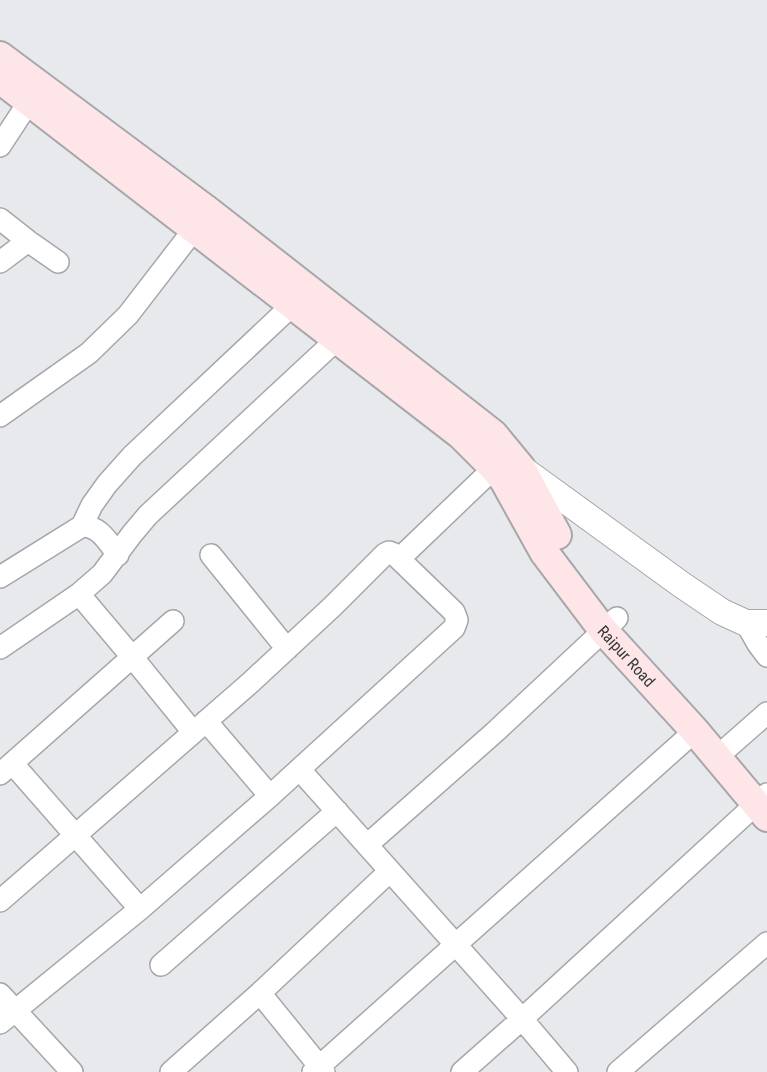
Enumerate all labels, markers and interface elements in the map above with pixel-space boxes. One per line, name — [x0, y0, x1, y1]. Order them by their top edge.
street label: Raipur Road — [594, 621, 659, 690]

